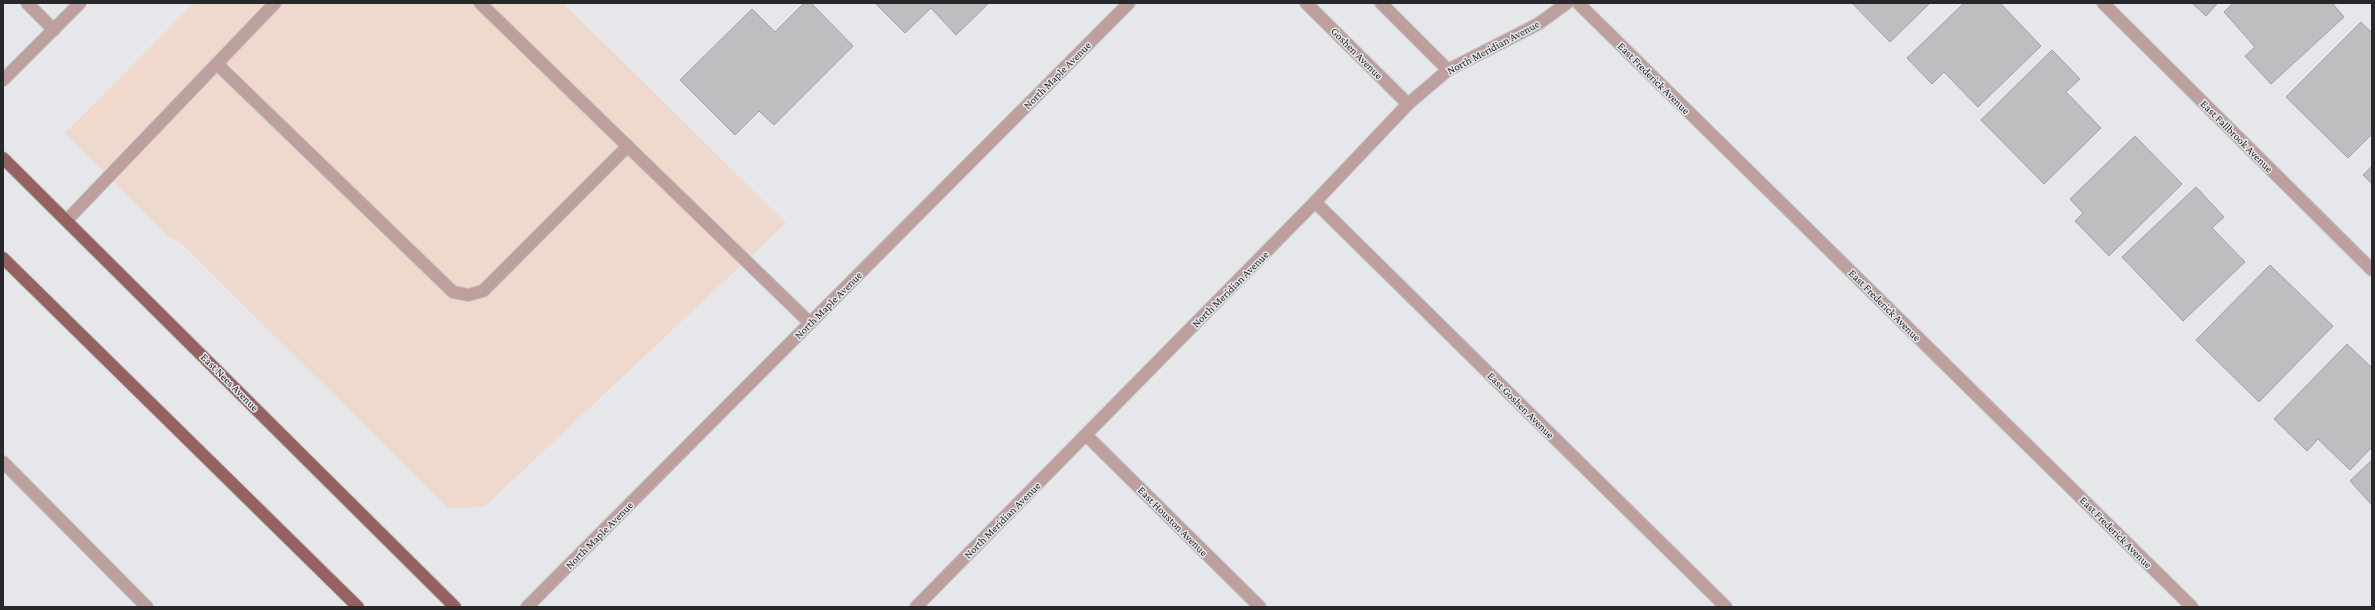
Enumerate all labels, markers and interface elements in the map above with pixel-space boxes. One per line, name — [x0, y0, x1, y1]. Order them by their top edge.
street label: North Meridian Avenue — [1445, 17, 1541, 76]
street label: Goshen Avenue — [1329, 25, 1385, 81]
street label: North Maple Avenue — [1021, 39, 1094, 112]
street label: East Frederick Avenue — [1616, 40, 1693, 117]
street label: East Fallbrook Avenue — [2198, 97, 2276, 175]
street label: North Meridian Avenue — [1189, 248, 1271, 330]
street label: East Frederick Avenue — [1847, 267, 1924, 344]
street label: North Maple Avenue — [792, 269, 865, 342]
street label: East Nees Avenue — [199, 351, 261, 413]
street label: East Goshen Avenue — [1485, 369, 1557, 441]
street label: North Meridian Avenue — [961, 479, 1043, 561]
street label: East Houston Avenue — [1136, 484, 1210, 558]
street label: East Frederick Avenue — [2078, 494, 2155, 571]
street label: North Maple Avenue — [563, 499, 636, 572]

